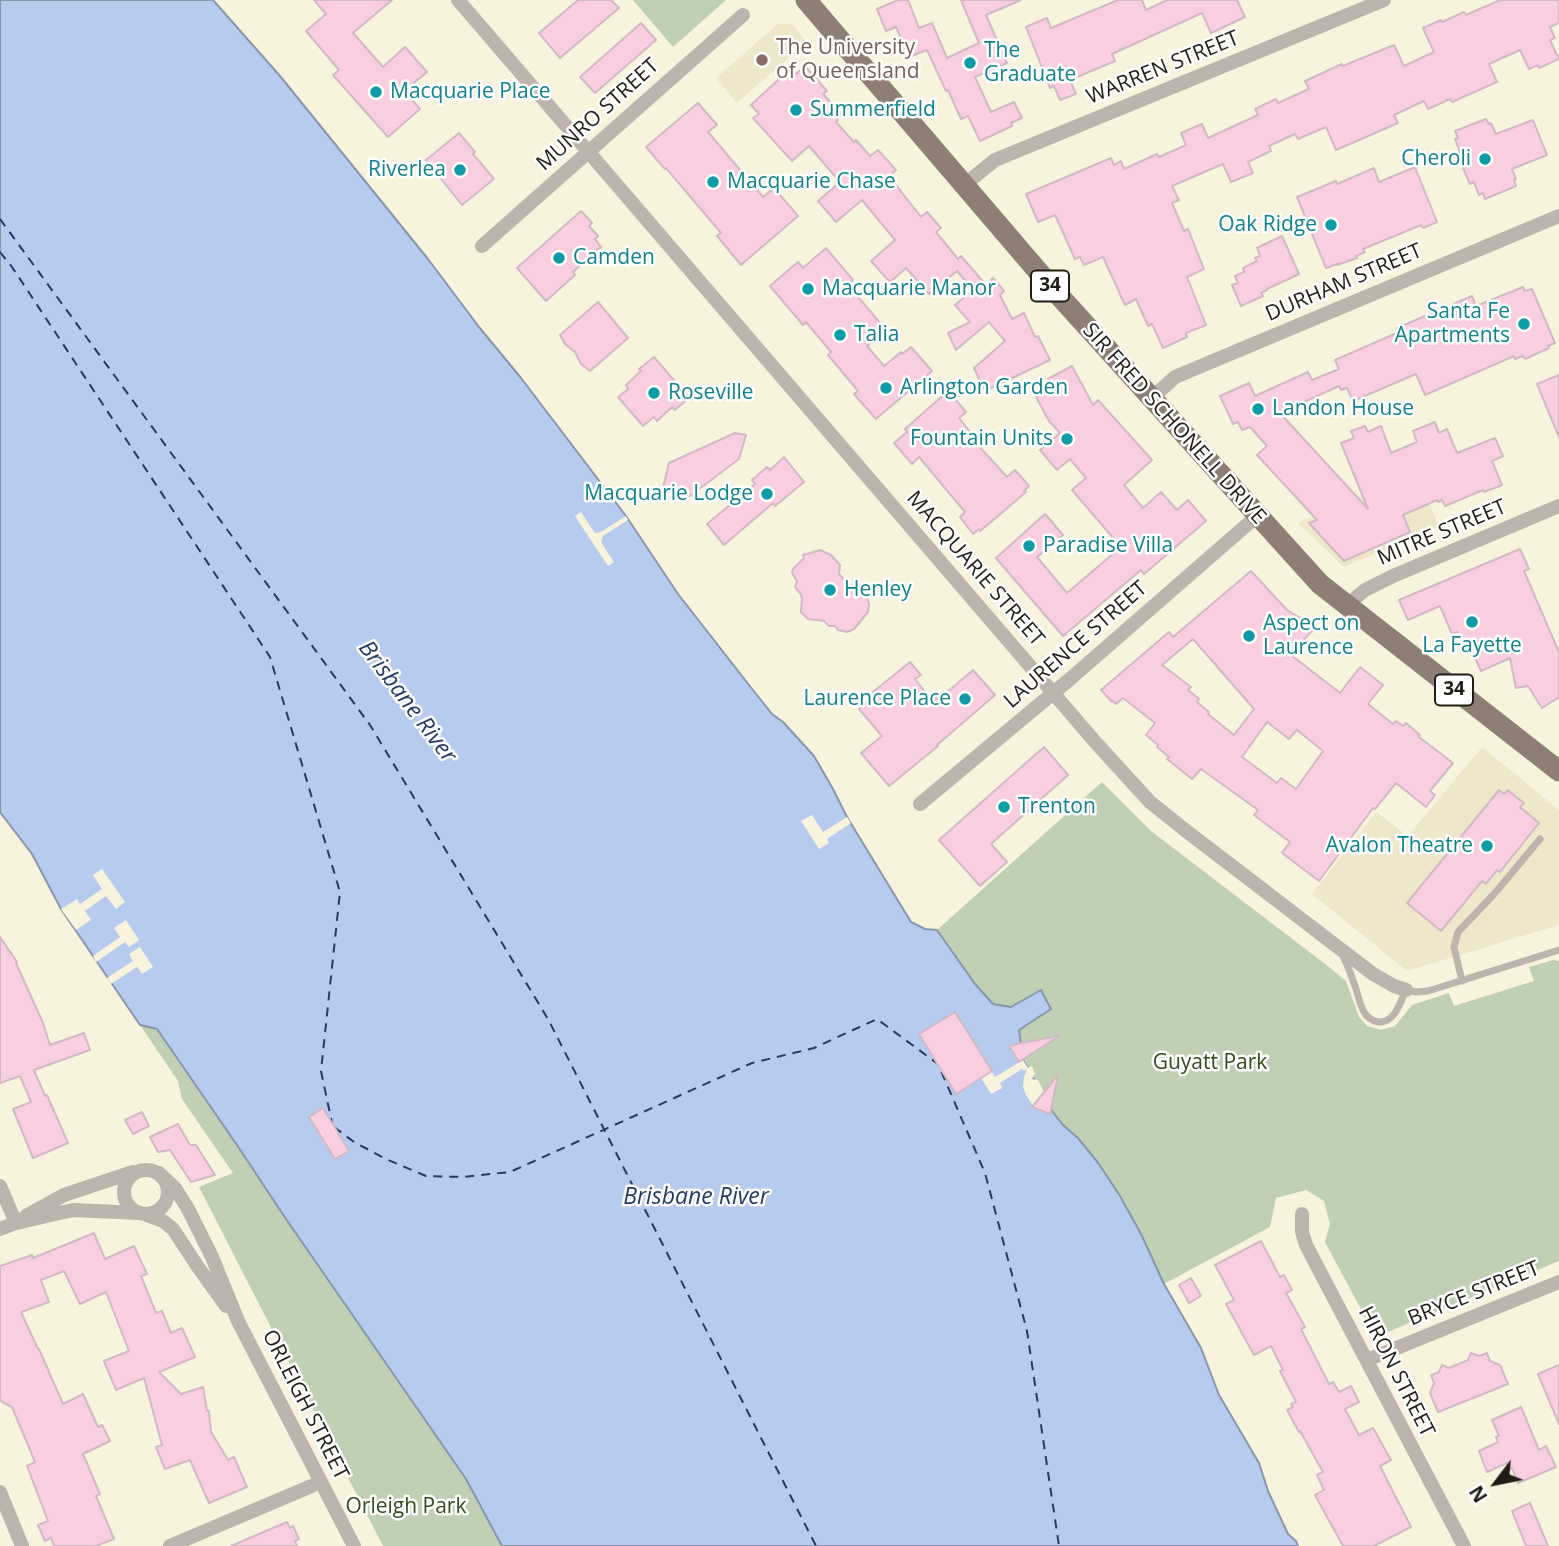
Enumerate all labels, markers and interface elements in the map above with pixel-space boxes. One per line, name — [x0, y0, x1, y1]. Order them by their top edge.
street label: WARREN STREET — [1083, 26, 1243, 110]
place label: The University of Queensland — [776, 35, 920, 85]
place label: The Graduate — [984, 38, 1076, 88]
marker: The University of Queensland — [754, 52, 770, 68]
street label: MUNRO STREET — [532, 54, 664, 176]
marker: The Graduate — [962, 55, 978, 71]
place label: Macquarie Place — [390, 79, 551, 105]
marker: Macquarie Place — [368, 84, 384, 100]
place label: Summerfield — [810, 97, 936, 123]
marker: Summerfield — [788, 102, 804, 118]
place label: Cheroli — [1401, 146, 1471, 172]
marker: Cheroli — [1477, 151, 1493, 167]
place label: Riverlea — [368, 157, 446, 183]
marker: Riverlea — [452, 162, 468, 178]
place label: Macquarie Chase — [727, 169, 896, 195]
marker: Macquarie Chase — [705, 174, 721, 190]
place label: Oak Ridge — [1218, 212, 1317, 238]
marker: Oak Ridge — [1323, 217, 1339, 233]
street label: DURHAM STREET — [1262, 239, 1426, 327]
place label: Camden — [573, 245, 655, 271]
marker: Camden — [551, 250, 567, 266]
road number: 34 — [1031, 270, 1069, 302]
place label: Macquarie Manor — [822, 276, 996, 302]
marker: Macquarie Manor — [800, 281, 816, 297]
place label: Santa Fe Apartments — [1395, 299, 1510, 349]
marker: Santa Fe Apartments — [1516, 316, 1532, 332]
street label: SIR FRED SCHONELL DRIVE — [1077, 318, 1271, 530]
place label: Talia — [854, 322, 900, 348]
marker: Talia — [832, 327, 848, 343]
place label: Arlington Garden — [900, 375, 1068, 401]
place label: Roseville — [668, 380, 754, 406]
marker: Arlington Garden — [878, 380, 894, 396]
marker: Roseville — [646, 385, 662, 401]
place label: Landon House — [1272, 396, 1414, 422]
marker: Landon House — [1250, 401, 1266, 417]
place label: Fountain Units — [910, 426, 1053, 452]
marker: Fountain Units — [1059, 431, 1075, 447]
place label: Macquarie Lodge — [584, 481, 753, 507]
marker: Macquarie Lodge — [759, 486, 775, 502]
street label: MACQUARIE STREET — [901, 486, 1049, 652]
street label: MITRE STREET — [1374, 495, 1510, 571]
place label: Paradise Villa — [1043, 533, 1173, 559]
marker: Paradise Villa — [1021, 538, 1037, 554]
street label: LAURENCE STREET — [999, 576, 1153, 714]
place label: Henley — [844, 577, 912, 603]
marker: Henley — [822, 582, 838, 598]
place label: Aspect on Laurence — [1263, 611, 1359, 661]
marker: La Fayette — [1464, 614, 1480, 630]
marker: Aspect on Laurence — [1241, 628, 1257, 644]
place label: La Fayette — [1422, 633, 1522, 659]
water label: Brisbane River — [352, 636, 462, 768]
road number: 34 — [1435, 674, 1473, 706]
place label: Laurence Place — [803, 686, 951, 712]
marker: Laurence Place — [957, 691, 973, 707]
place label: Trenton — [1018, 794, 1096, 820]
marker: Trenton — [996, 799, 1012, 815]
place label: Avalon Theatre — [1326, 833, 1473, 859]
marker: Avalon Theatre — [1479, 838, 1495, 854]
park label: Guyatt Park — [1153, 1050, 1267, 1076]
water label: Brisbane River — [623, 1183, 769, 1211]
street label: BRYCE STREET — [1405, 1256, 1543, 1332]
street label: HIRON STREET — [1352, 1303, 1440, 1441]
street label: ORLEIGH STREET — [256, 1326, 354, 1484]
north arrow — [1461, 1448, 1531, 1518]
text: N — [1463, 1481, 1493, 1508]
park label: Orleigh Park — [346, 1494, 466, 1520]

